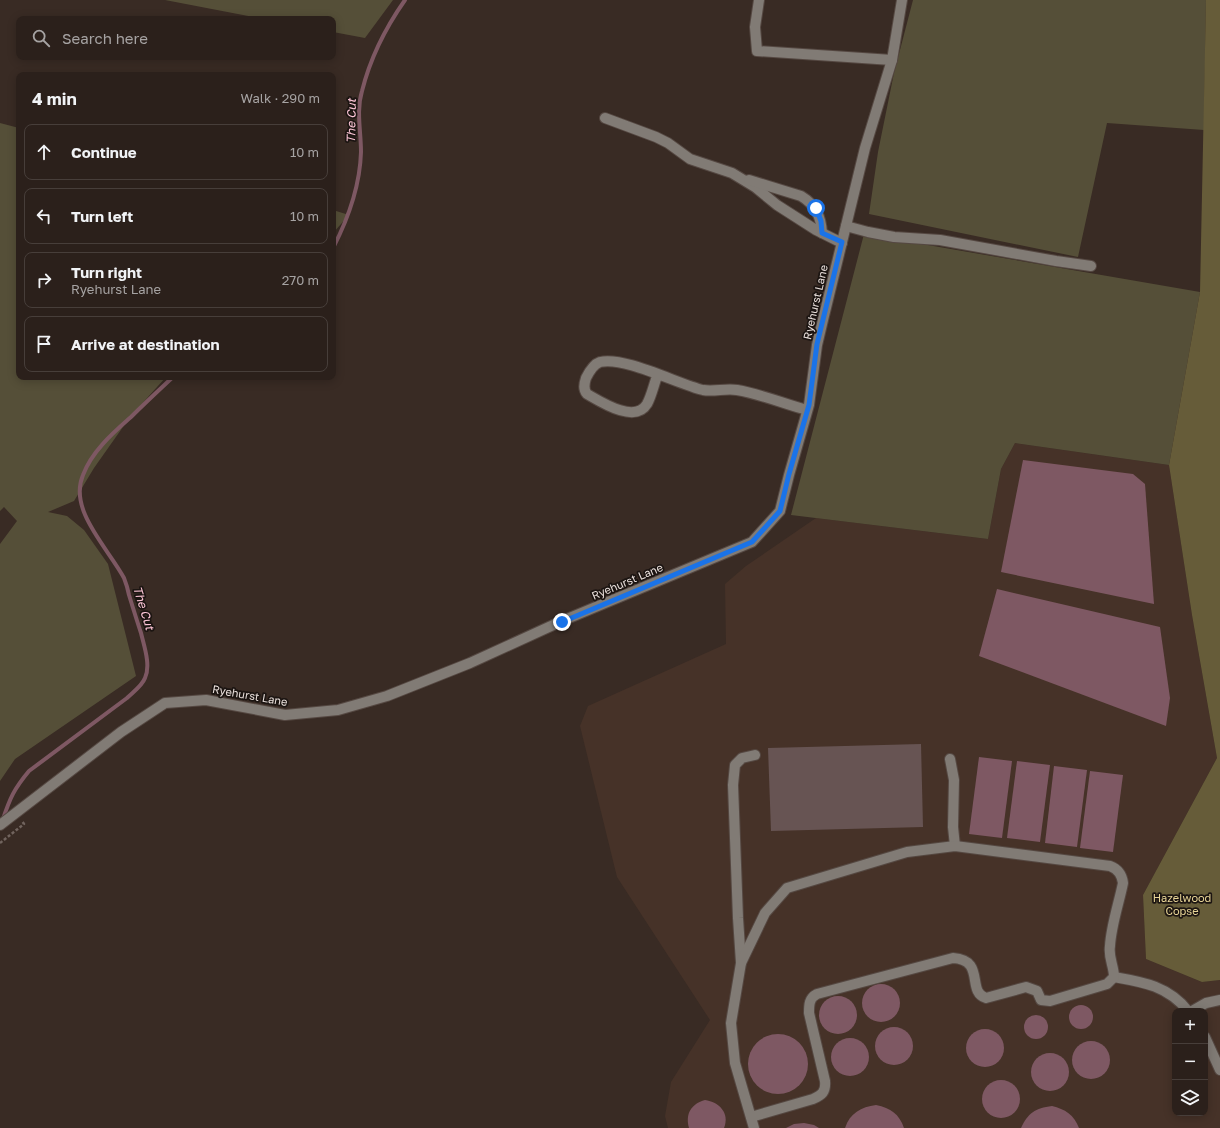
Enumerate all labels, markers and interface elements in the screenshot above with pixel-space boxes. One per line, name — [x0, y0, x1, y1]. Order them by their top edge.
search box — [16, 16, 336, 60]
icon: search — [30, 27, 52, 49]
text: Search here — [62, 29, 148, 47]
text: 4 min — [32, 88, 77, 109]
text: Walk · 290 m — [241, 90, 320, 106]
water label: The Cut — [343, 97, 359, 144]
icon: ahead — [33, 141, 55, 163]
text: Continue — [71, 143, 137, 161]
text: 10 m — [290, 144, 319, 160]
route start — [807, 199, 825, 217]
icon: left — [33, 205, 55, 227]
text: Turn left — [71, 207, 133, 225]
text: 10 m — [290, 208, 319, 224]
text: Turn right — [71, 263, 142, 281]
street label: Ryehurst Lane — [800, 263, 830, 341]
icon: right — [33, 269, 55, 291]
text: 270 m — [282, 272, 319, 288]
text: Ryehurst Lane — [71, 281, 161, 297]
icon: arrive — [33, 333, 55, 355]
text: Arrive at destination — [71, 335, 220, 353]
street label: Ryehurst Lane — [589, 560, 665, 602]
water label: The Cut — [130, 584, 158, 633]
route end — [553, 613, 571, 631]
street label: Ryehurst Lane — [211, 682, 289, 708]
park label: Hazelwood Copse — [1153, 891, 1211, 917]
map controls — [1172, 1008, 1208, 1116]
button: + — [1172, 1008, 1208, 1044]
button: − — [1172, 1044, 1208, 1080]
button: layers — [1172, 1080, 1208, 1116]

